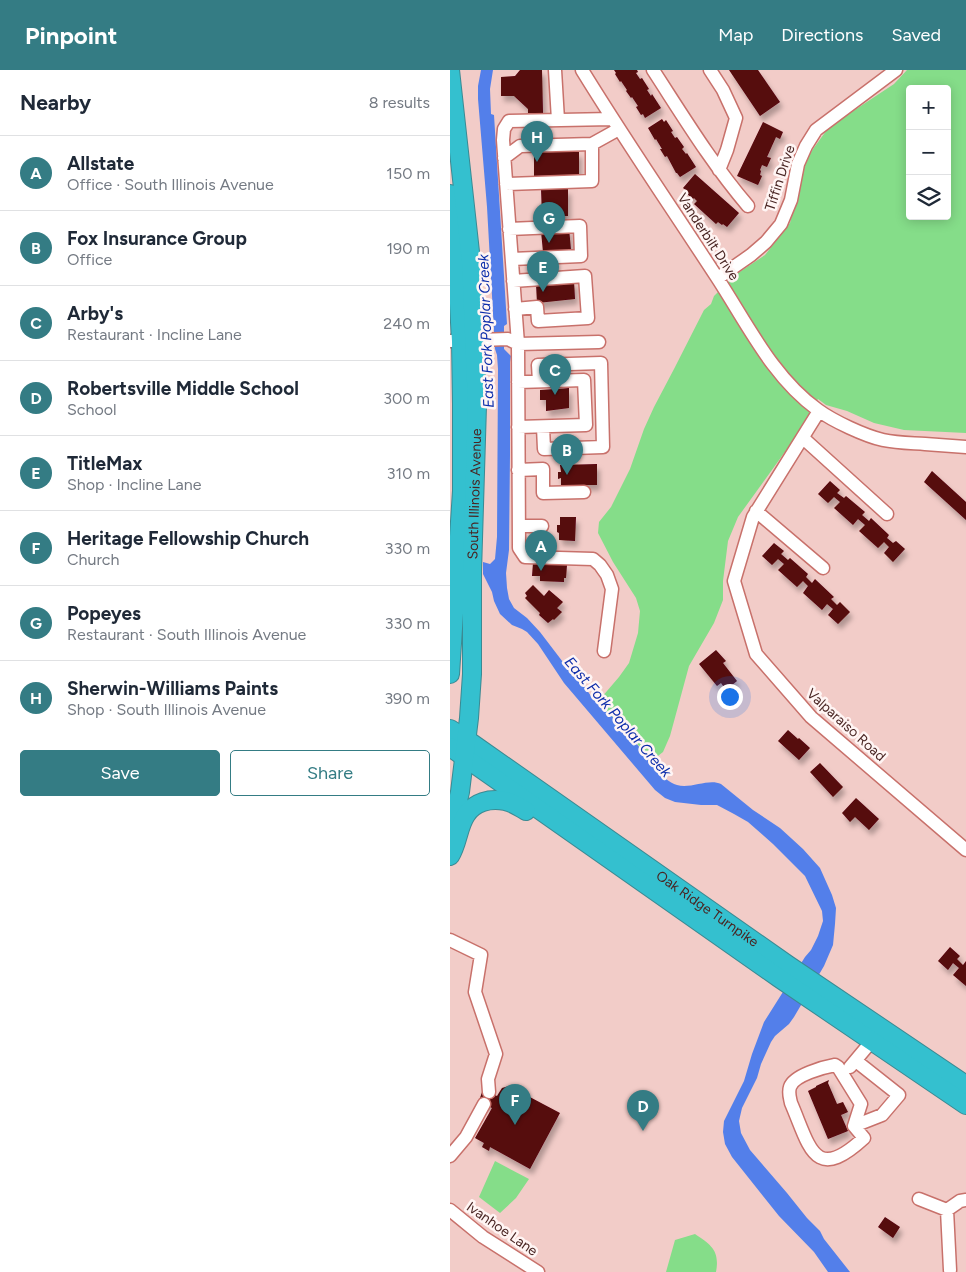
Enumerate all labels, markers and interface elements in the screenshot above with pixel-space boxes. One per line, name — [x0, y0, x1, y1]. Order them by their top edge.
text: Pinpoint — [25, 21, 117, 50]
text: Map — [718, 24, 753, 46]
text: Directions — [781, 24, 863, 46]
text: Saved — [891, 24, 941, 46]
map controls — [906, 85, 951, 220]
button: + — [906, 85, 951, 130]
text: Nearby — [20, 90, 91, 115]
text: 8 results — [369, 93, 430, 112]
pin: H — [521, 121, 553, 162]
button: − — [906, 130, 951, 175]
street label: Tiffin Drive — [761, 143, 799, 213]
text: Allstate — [67, 152, 134, 175]
text: A — [30, 164, 42, 183]
text: 150 m — [386, 164, 430, 183]
text: Office · South Illinois Avenue — [67, 175, 274, 194]
button: layers — [906, 175, 951, 220]
street label: Vanderbilt Drive — [674, 190, 743, 284]
pin: G — [533, 202, 565, 243]
text: Fox Insurance Group — [67, 227, 247, 250]
text: B — [31, 239, 41, 258]
text: 190 m — [387, 239, 430, 258]
text: Office — [67, 250, 112, 269]
pin: E — [527, 251, 559, 292]
water label: East Fork Poplar Creek — [474, 253, 498, 408]
text: Arby's — [67, 302, 123, 325]
text: C — [30, 314, 42, 333]
text: 240 m — [383, 314, 430, 333]
text: Restaurant · Incline Lane — [67, 325, 242, 344]
pin: C — [539, 354, 571, 395]
text: Robertsville Middle School — [67, 377, 299, 400]
text: D — [30, 389, 42, 408]
text: 300 m — [383, 389, 430, 408]
text: School — [67, 400, 117, 419]
street label: South Illinois Avenue — [464, 428, 485, 560]
pin: B — [551, 434, 583, 475]
text: TitleMax — [67, 452, 143, 475]
text: E — [31, 464, 41, 483]
text: 310 m — [387, 464, 430, 483]
text: Shop · Incline Lane — [67, 475, 201, 494]
text: Heritage Fellowship Church — [67, 527, 309, 550]
pin: A — [525, 530, 557, 571]
text: F — [32, 539, 40, 558]
text: 330 m — [385, 539, 430, 558]
text: Church — [67, 550, 119, 569]
text: Popeyes — [67, 602, 141, 625]
text: G — [30, 614, 42, 633]
text: 330 m — [385, 614, 430, 633]
text: Restaurant · South Illinois Avenue — [67, 625, 306, 644]
water label: East Fork Poplar Creek — [561, 653, 676, 781]
text: Sherwin-Williams Paints — [67, 677, 278, 700]
your location — [717, 684, 743, 710]
street label: Valparaiso Road — [803, 685, 889, 765]
text: H — [30, 689, 42, 708]
text: 390 m — [384, 689, 430, 708]
text: Shop · South Illinois Avenue — [67, 700, 266, 719]
button: Save — [20, 750, 220, 796]
button: Share — [230, 750, 430, 796]
street label: Oak Ridge Turnpike — [653, 867, 762, 950]
pin: F — [499, 1084, 531, 1125]
pin: D — [627, 1090, 659, 1131]
street label: Ivanhoe Lane — [463, 1198, 541, 1260]

